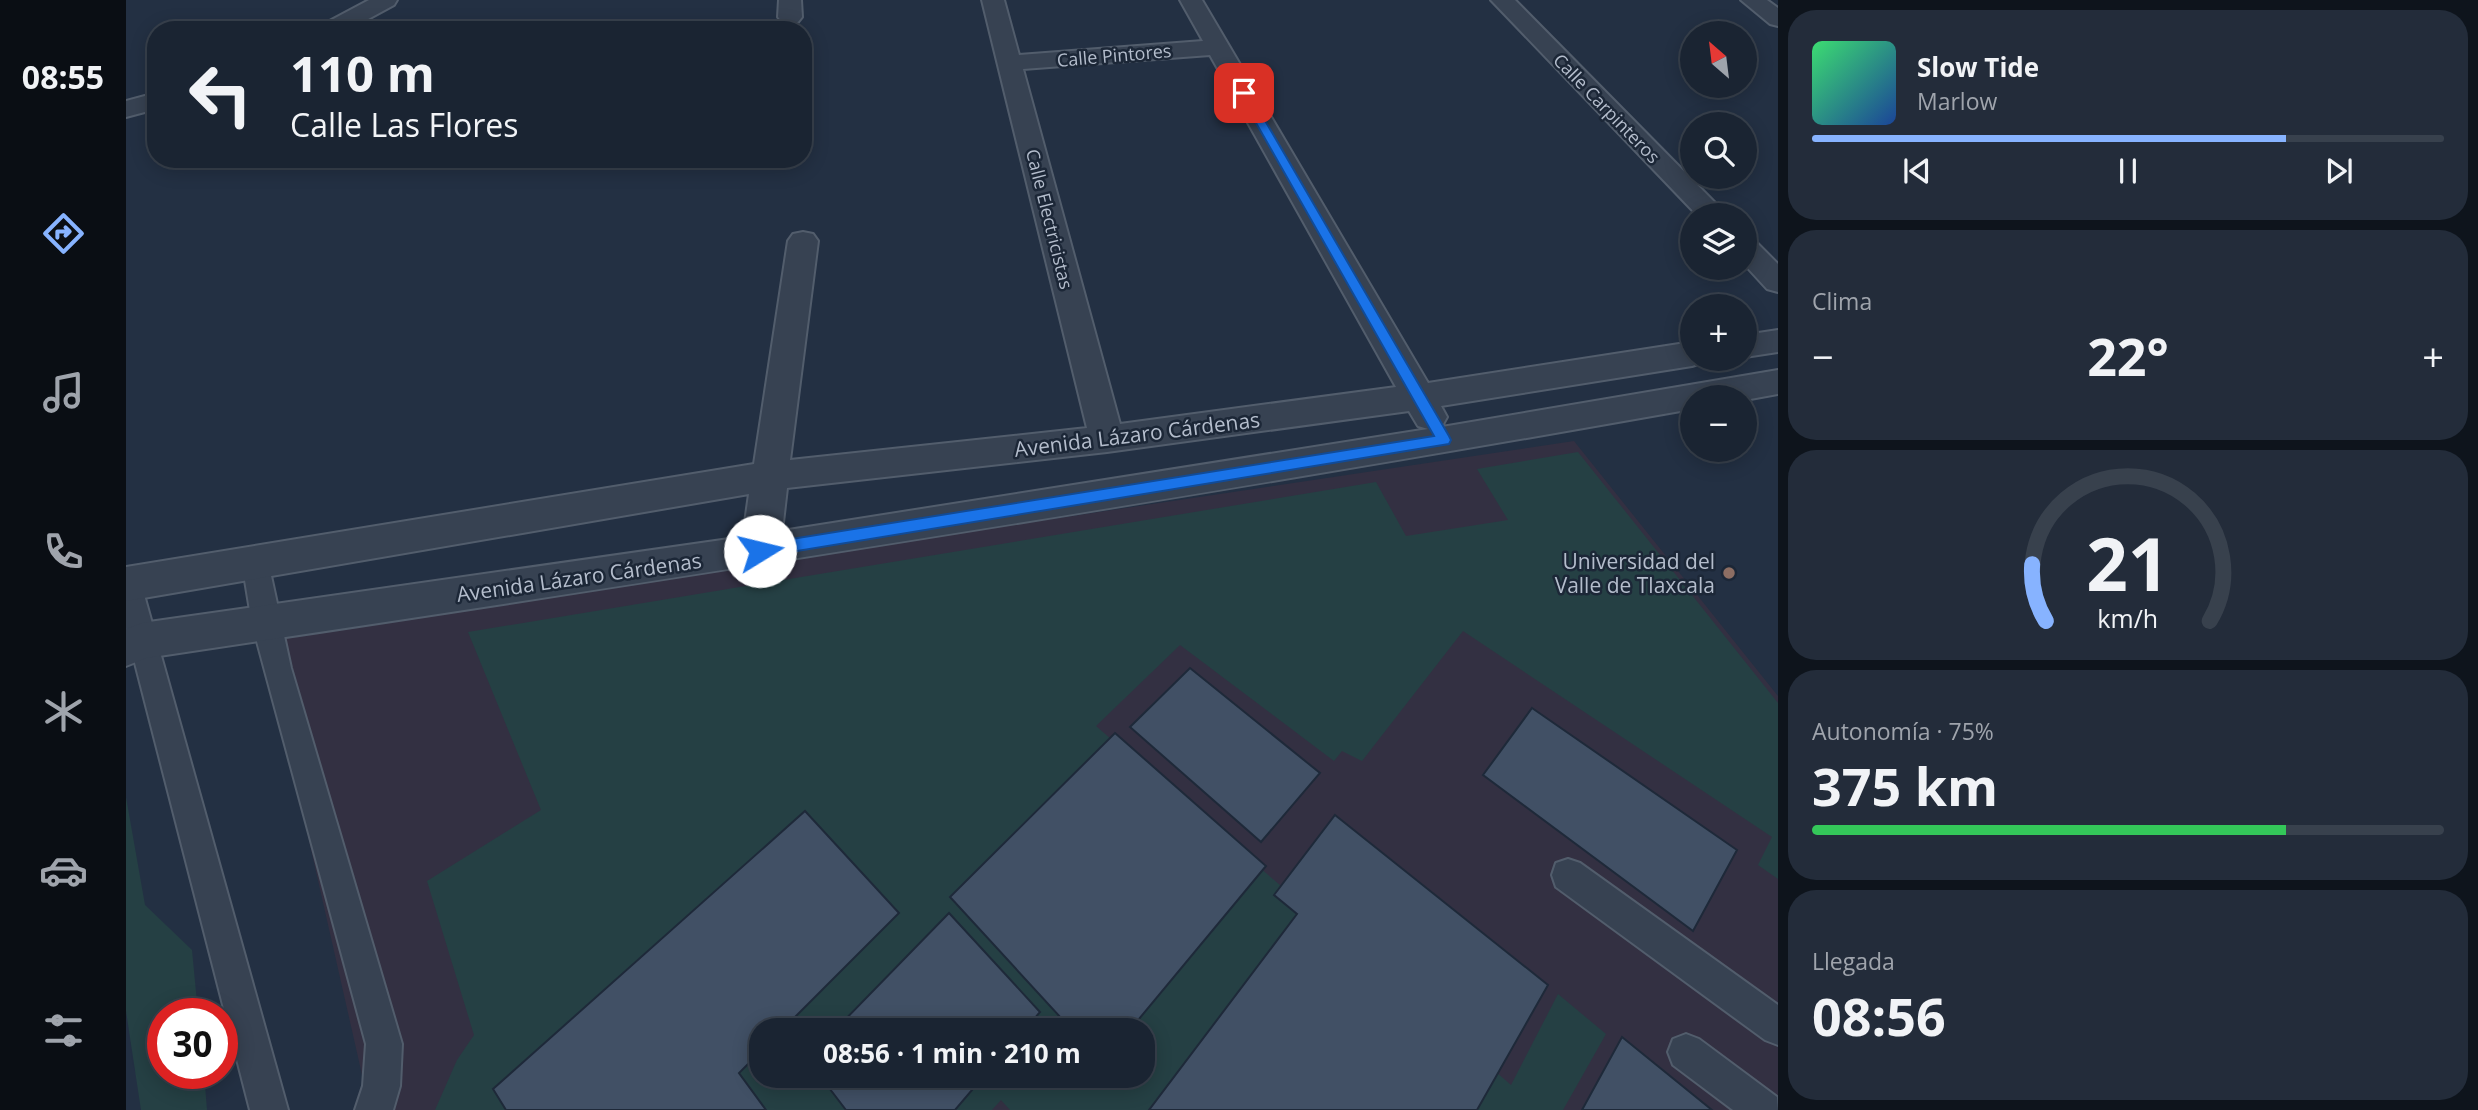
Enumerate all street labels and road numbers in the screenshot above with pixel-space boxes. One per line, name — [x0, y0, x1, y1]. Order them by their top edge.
street label: Calle Pintores — [1056, 38, 1172, 72]
street label: Calle Carpinteros — [1548, 48, 1666, 168]
street label: Calle Electricistas — [1021, 146, 1079, 292]
street label: Avenida Lázaro Cárdenas — [1013, 405, 1261, 463]
street label: Avenida Lázaro Cárdenas — [455, 546, 703, 608]

